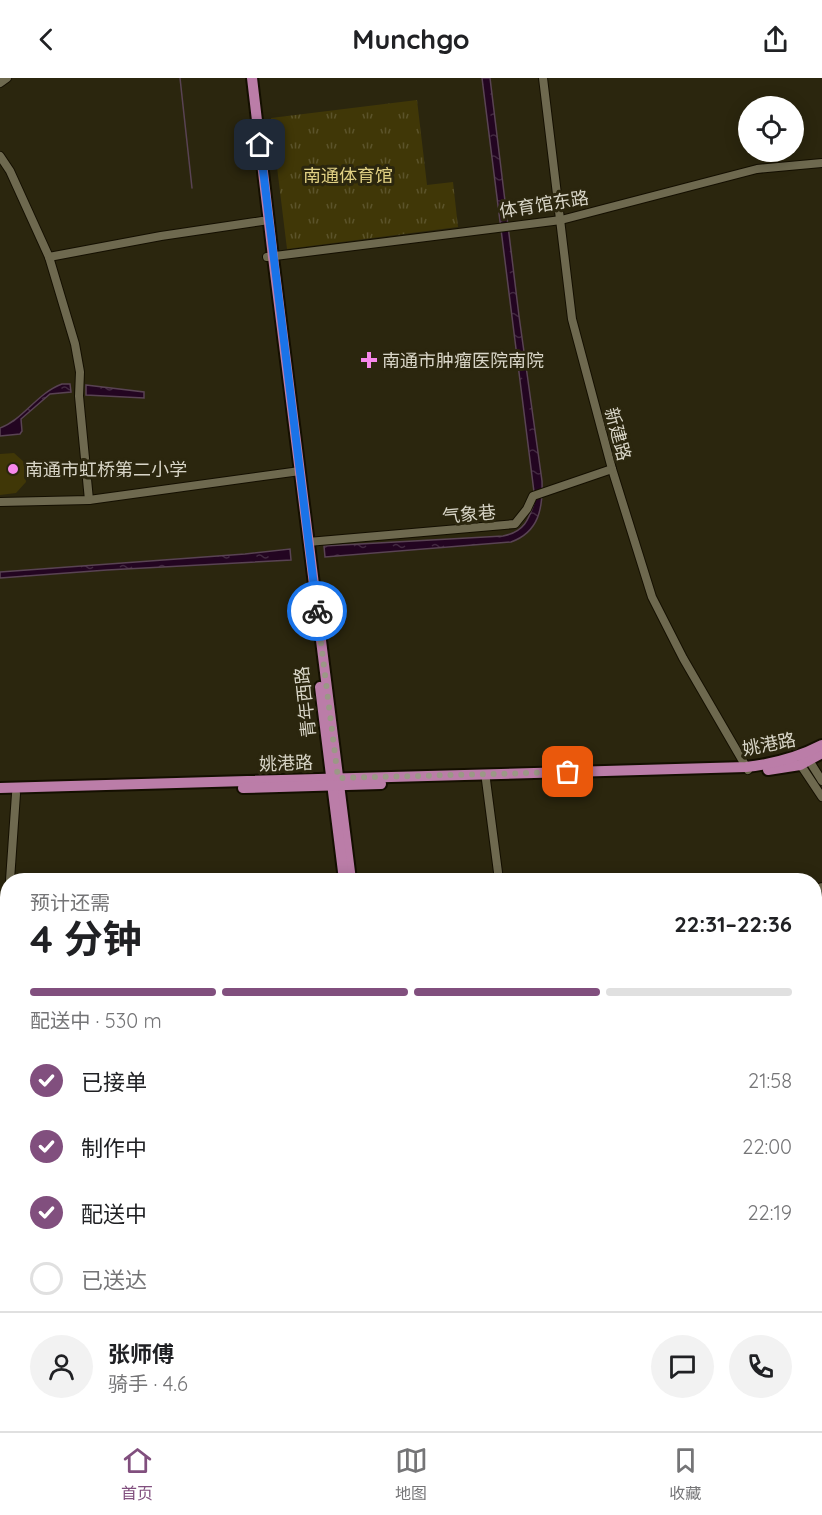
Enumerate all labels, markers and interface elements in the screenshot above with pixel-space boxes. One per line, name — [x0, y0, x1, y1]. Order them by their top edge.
text: Munchgo — [352, 22, 470, 56]
icon: back — [30, 23, 63, 56]
icon: share — [759, 23, 792, 56]
map controls — [738, 96, 804, 162]
button: locate — [738, 96, 804, 162]
pin — [234, 119, 285, 170]
icon: home — [243, 128, 276, 161]
park label: 南通体育馆 — [303, 164, 393, 187]
street label: 体育馆东路 — [498, 186, 590, 222]
place label: 南通市肿瘤医院南院 — [382, 349, 544, 372]
marker: 南通市肿瘤医院南院 — [360, 351, 378, 369]
street label: 新建路 — [600, 405, 636, 463]
place label: 南通市虹桥第二小学 — [25, 458, 187, 481]
marker: 南通市虹桥第二小学 — [6, 462, 20, 476]
street label: 气象巷 — [441, 500, 497, 528]
courier — [287, 581, 347, 641]
icon: bike — [301, 595, 334, 628]
street label: 青年西路 — [290, 665, 320, 739]
street label: 姚港路 — [740, 728, 798, 760]
pin — [542, 746, 593, 797]
street label: 姚港路 — [259, 751, 313, 775]
icon: bag — [551, 755, 584, 788]
text: 预计还需 — [30, 890, 110, 915]
text: 22:31–22:36 — [674, 910, 792, 938]
text: 4 分钟 — [30, 914, 142, 963]
text: 配送中 · 530 m — [30, 1008, 162, 1033]
icon: check — [30, 1064, 63, 1097]
text: 已接单 — [81, 1068, 147, 1096]
text: 21:58 — [748, 1068, 792, 1093]
icon: check — [30, 1130, 63, 1163]
text: 制作中 — [81, 1134, 147, 1162]
text: 22:00 — [742, 1134, 792, 1159]
icon: check — [30, 1196, 63, 1229]
text: 配送中 — [81, 1200, 147, 1228]
text: 22:19 — [748, 1200, 792, 1225]
text: 已送达 — [81, 1266, 147, 1294]
button: person — [30, 1335, 93, 1398]
button: chat — [651, 1335, 714, 1398]
button: phone — [729, 1335, 792, 1398]
text: 张师傅 — [108, 1340, 174, 1368]
text: 骑手 · 4.6 — [108, 1371, 188, 1396]
tab: 首页 — [121, 1444, 154, 1504]
tab: 地图 — [395, 1444, 428, 1504]
tab: 收藏 — [669, 1444, 702, 1504]

